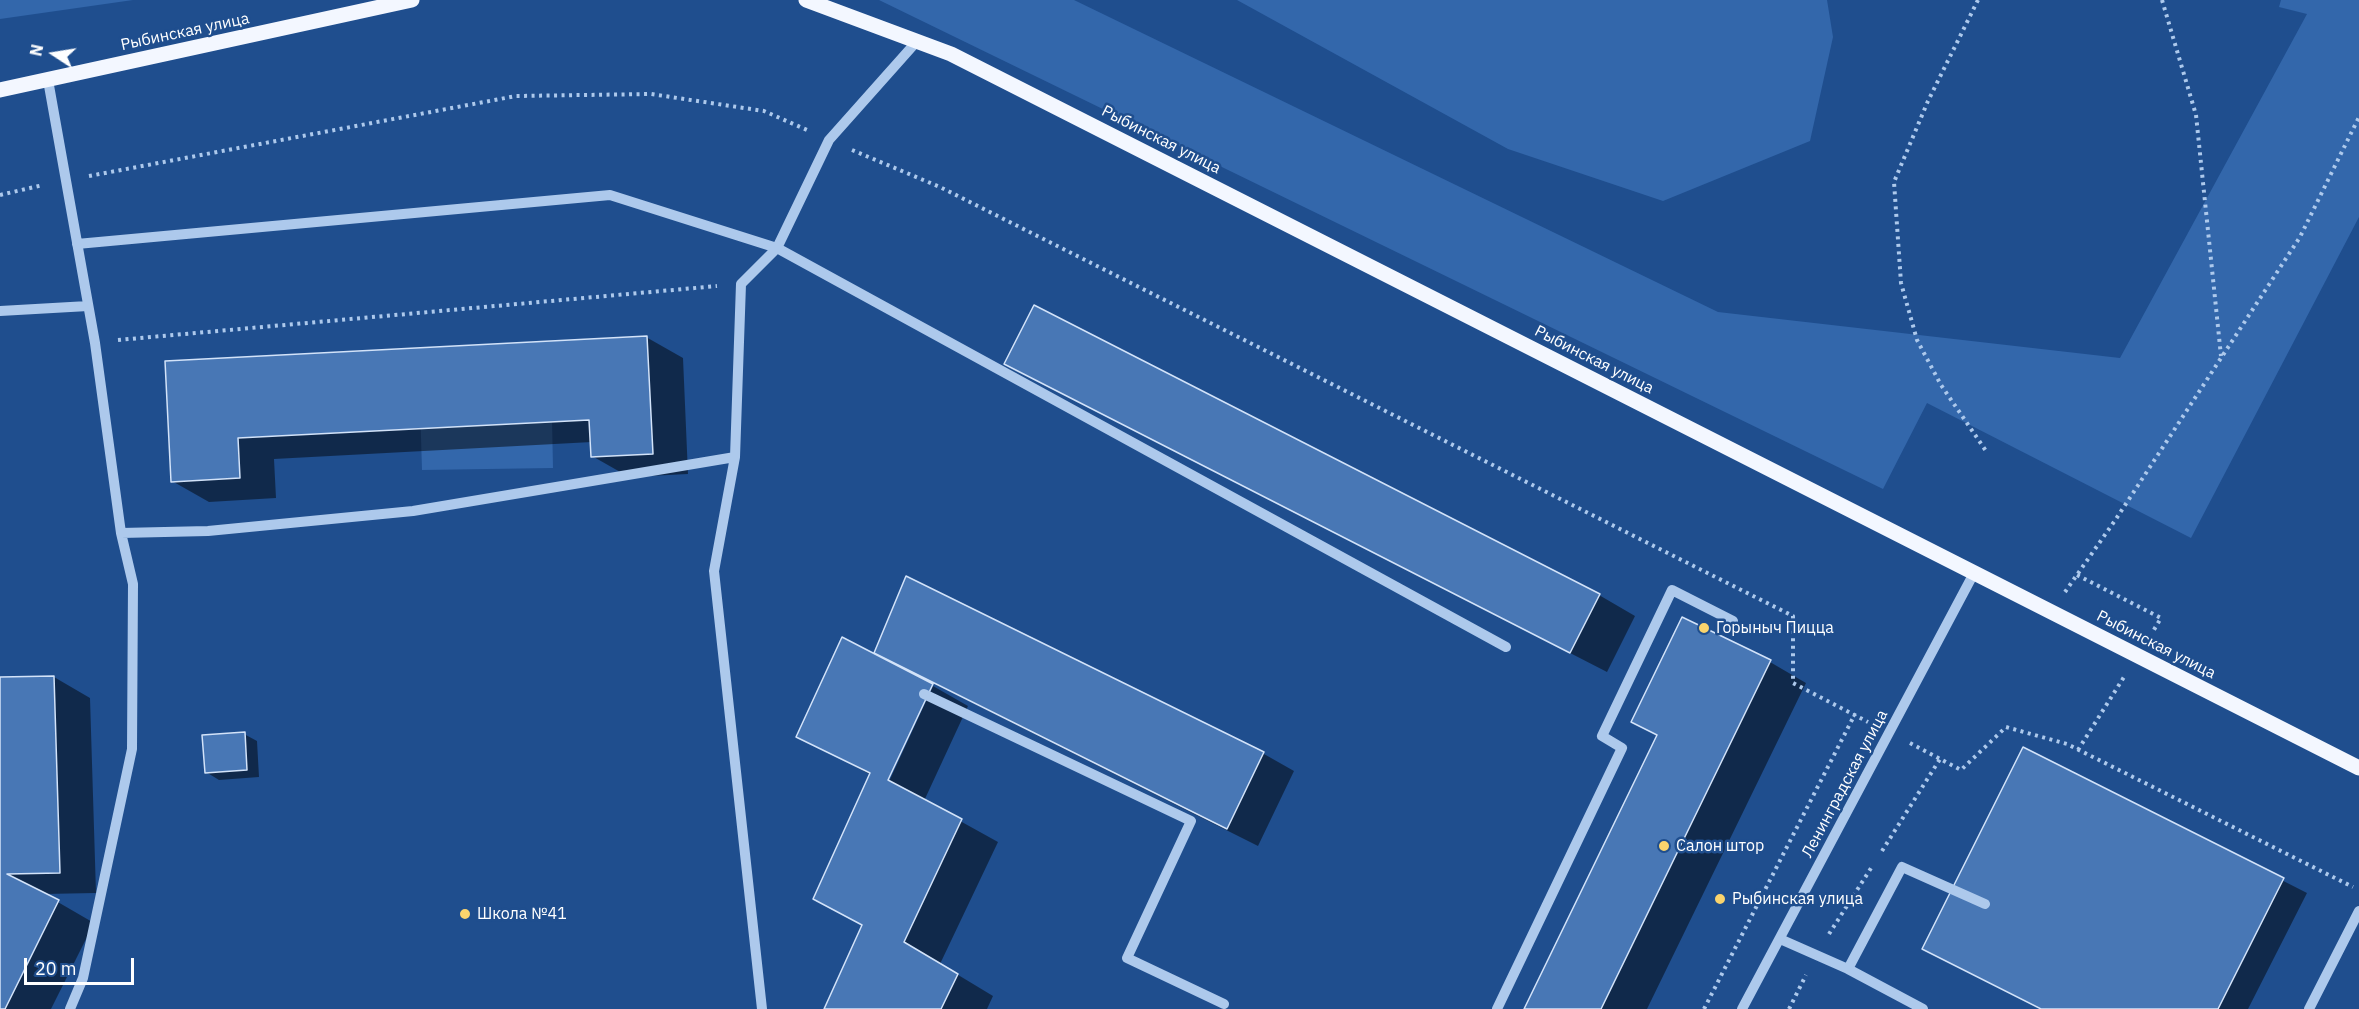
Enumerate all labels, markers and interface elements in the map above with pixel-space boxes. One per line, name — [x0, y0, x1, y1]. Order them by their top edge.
street label: Рыбинская улица — [119, 9, 251, 55]
north arrow — [24, 24, 84, 84]
text: N — [25, 43, 47, 58]
street label: Рыбинская улица — [1098, 102, 1224, 178]
street label: Рыбинская улица — [1531, 322, 1657, 398]
street label: Рыбинская улица — [2093, 607, 2219, 683]
place label: Горыныч Пицца — [1716, 618, 1834, 638]
marker: Горыныч Пицца — [1697, 621, 1711, 635]
street label: Ленинградская улица — [1798, 707, 1892, 861]
place label: Салон штор — [1676, 836, 1764, 856]
marker: Салон штор — [1657, 839, 1671, 853]
place label: Рыбинская улица — [1732, 889, 1863, 909]
marker: Рыбинская улица — [1713, 892, 1727, 906]
place label: Школа №41 — [477, 904, 567, 924]
marker: Школа №41 — [458, 907, 472, 921]
scale bar — [27, 946, 136, 984]
text: 20 m — [35, 957, 77, 980]

